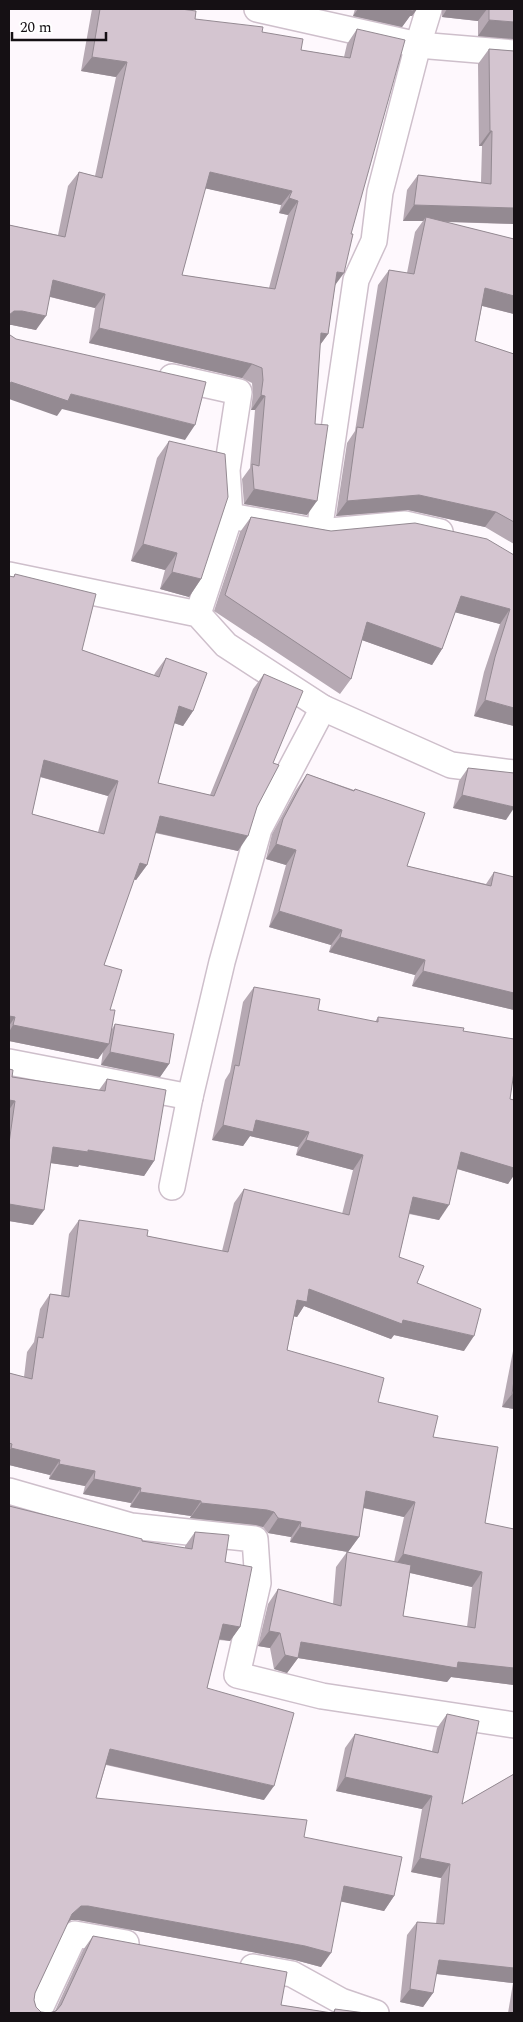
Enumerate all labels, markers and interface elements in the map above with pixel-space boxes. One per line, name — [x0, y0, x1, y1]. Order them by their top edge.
scale bar — [12, 10, 106, 42]
text: 20 m — [20, 16, 52, 39]

